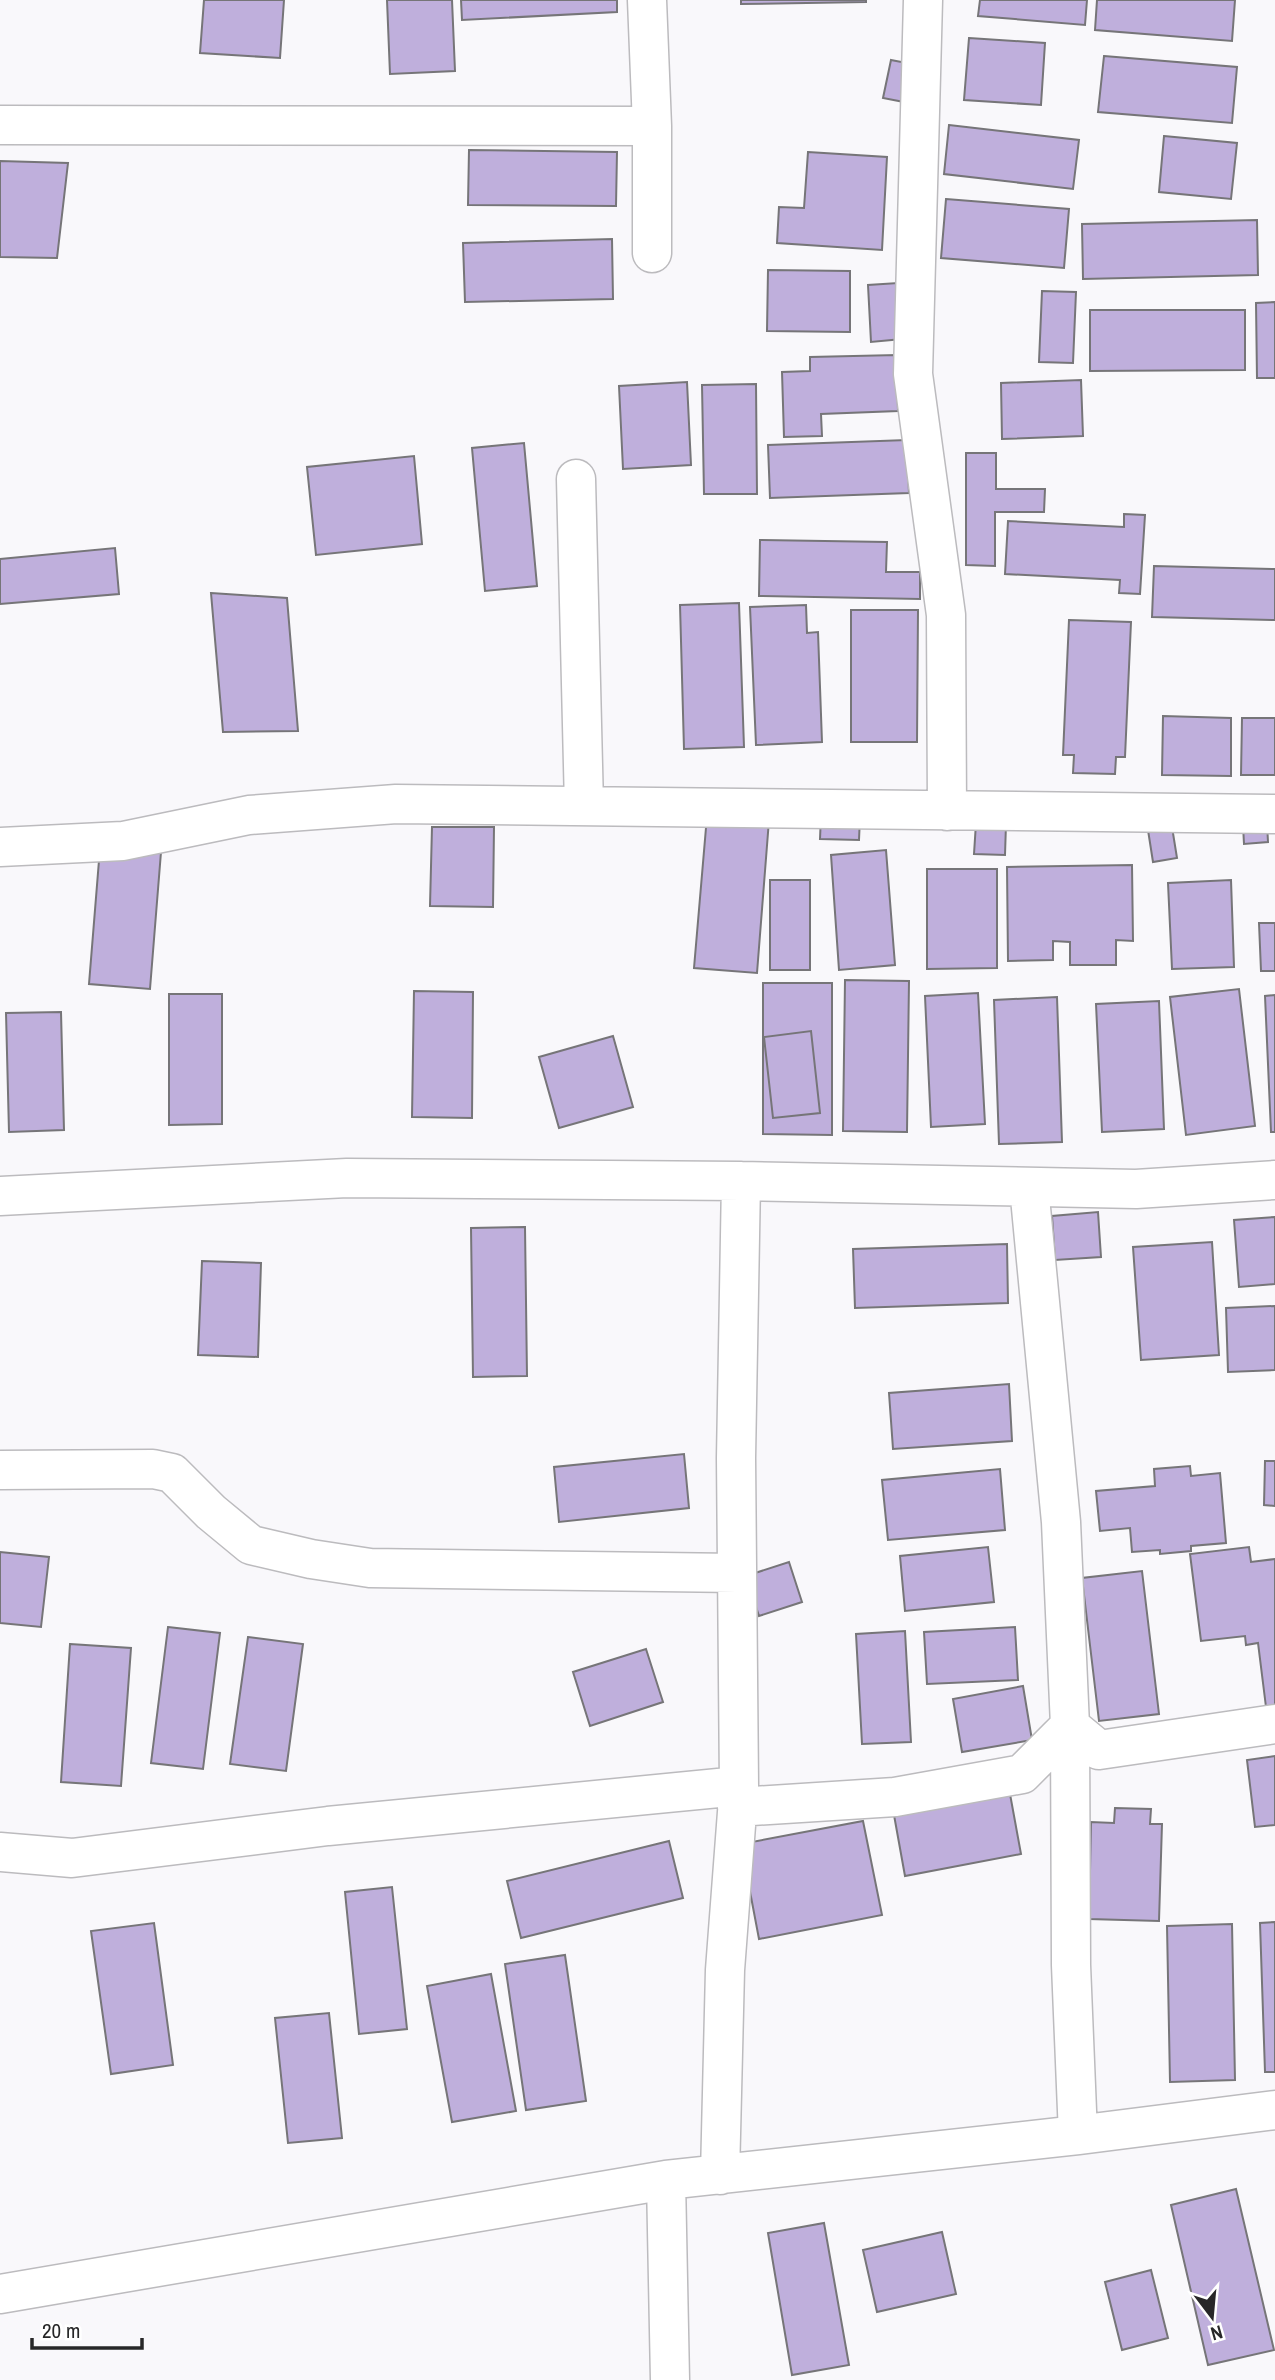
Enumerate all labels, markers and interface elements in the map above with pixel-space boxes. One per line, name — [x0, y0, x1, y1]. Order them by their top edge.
north arrow — [1177, 2282, 1247, 2352]
scale bar — [32, 2306, 142, 2350]
text: 20 m — [42, 2316, 80, 2345]
text: N — [1208, 2319, 1226, 2347]

